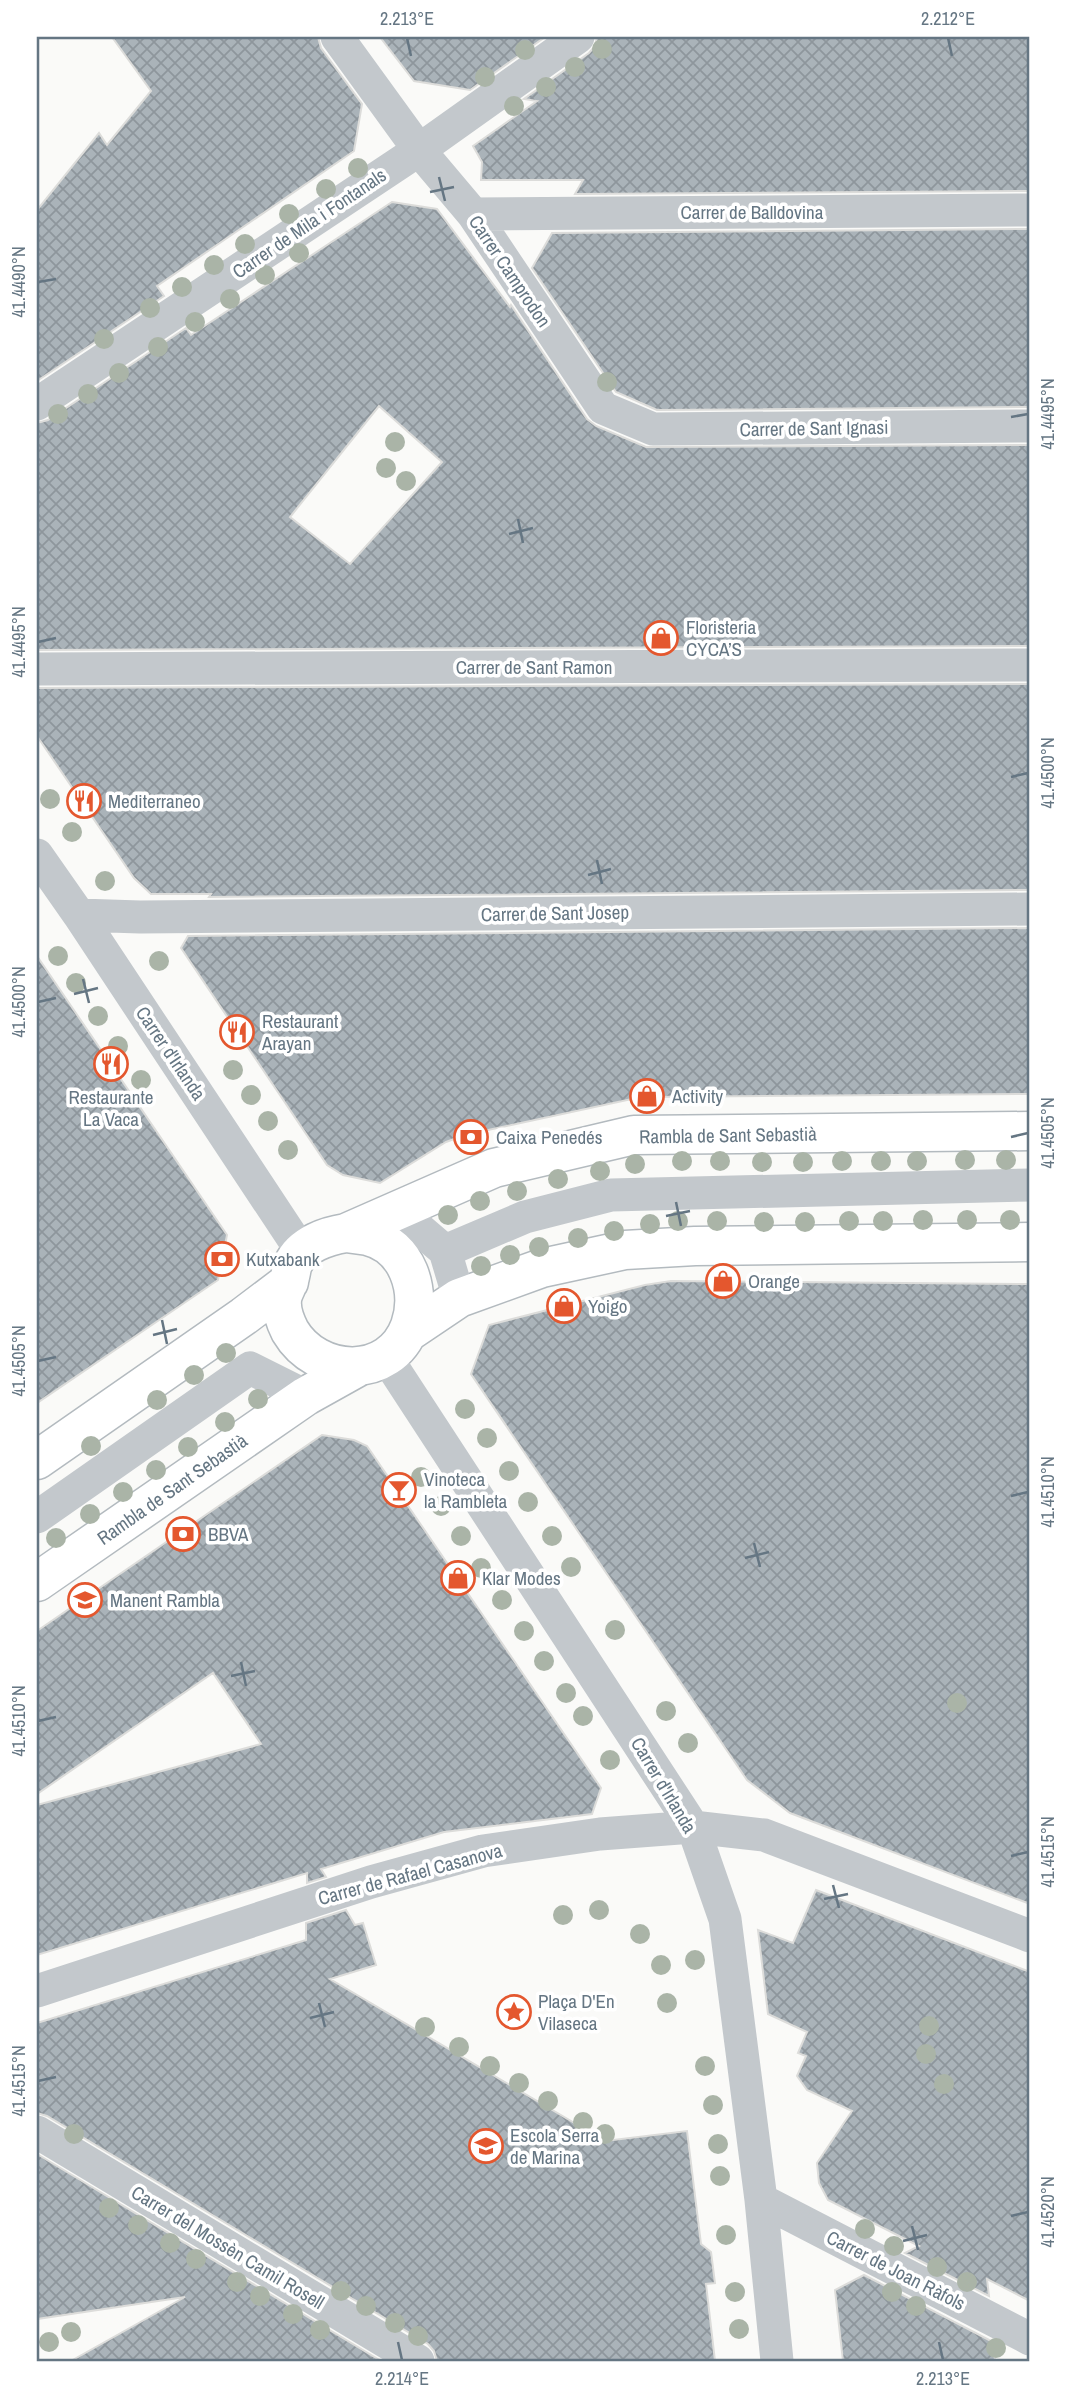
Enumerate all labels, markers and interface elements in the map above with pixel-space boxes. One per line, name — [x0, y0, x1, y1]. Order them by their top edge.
text: 2.213°E — [380, 6, 434, 31]
text: 2.212°E — [921, 6, 975, 31]
street label: Carrer de Mila i Fontanals — [227, 162, 391, 284]
street label: Carrer de Balldovina — [681, 199, 824, 225]
street label: Carrer Camprodon — [463, 210, 557, 332]
text: 41.4490°N — [6, 246, 31, 318]
text: 41.4495°N — [1035, 378, 1060, 450]
street label: Carrer de Sant Ignasi — [739, 414, 889, 442]
text: 41.4495°N — [6, 606, 31, 678]
place label: Floristeria CYCA’S — [686, 614, 756, 662]
shop icon: Floristeria CYCA’S — [642, 619, 680, 657]
street label: Carrer de Sant Ramon — [456, 654, 612, 680]
text: 41.4500°N — [1035, 737, 1060, 809]
restaurant icon: Mediterraneo — [65, 782, 103, 820]
place label: Mediterraneo — [108, 788, 201, 814]
street label: Carrer de Sant Josep — [481, 899, 629, 927]
text: 41.4500°N — [6, 966, 31, 1038]
street label: Carrer d'Irlanda — [130, 1001, 212, 1105]
place label: Restaurant Arayan — [261, 1008, 339, 1056]
restaurant icon: Restaurant Arayan — [218, 1013, 256, 1051]
restaurant icon: Restaurante La Vaca — [92, 1045, 130, 1083]
shop icon: Activity — [628, 1077, 666, 1115]
place label: Activity — [671, 1083, 723, 1109]
place label: Restaurante La Vaca — [69, 1084, 153, 1132]
text: 41.4505°N — [1035, 1097, 1060, 1169]
bank icon: Caixa Penedés — [452, 1118, 490, 1156]
street label: Rambla de Sant Sebastià — [639, 1120, 817, 1150]
place label: Caixa Penedés — [496, 1124, 603, 1150]
bank icon: Kutxabank — [203, 1240, 241, 1278]
place label: Kutxabank — [246, 1246, 320, 1272]
shop icon: Orange — [704, 1262, 742, 1300]
place label: Orange — [748, 1268, 800, 1294]
shop icon: Yoigo — [545, 1287, 583, 1325]
place label: Yoigo — [588, 1293, 627, 1319]
text: 41.4505°N — [6, 1325, 31, 1397]
street label: Rambla de Sant Sebastià — [92, 1427, 252, 1551]
text: 41.4510°N — [1035, 1456, 1060, 1528]
place label: Vinoteca la Rambleta — [424, 1466, 507, 1514]
bar icon: Vinoteca la Rambleta — [380, 1471, 418, 1509]
bank icon: BBVA — [164, 1515, 202, 1553]
place label: BBVA — [208, 1521, 249, 1547]
shop icon: Klar Modes — [439, 1559, 477, 1597]
place label: Klar Modes — [482, 1565, 561, 1591]
school or university icon: Manent Rambla — [66, 1581, 104, 1619]
place label: Manent Rambla — [110, 1587, 220, 1613]
text: 41.4510°N — [6, 1685, 31, 1757]
street label: Carrer d'Irlanda — [625, 1732, 703, 1838]
text: 41.4515°N — [1035, 1816, 1060, 1888]
street label: Carrer de Rafael Casanova — [315, 1837, 505, 1911]
place label: Plaça D'En Vilaseca — [538, 1988, 615, 2036]
place icon: Plaça D'En Vilaseca — [495, 1993, 533, 2031]
text: 41.4515°N — [6, 2045, 31, 2117]
place label: Escola Serra de Marina — [510, 2122, 600, 2170]
school or university icon: Escola Serra de Marina — [467, 2127, 505, 2165]
text: 41.4520°N — [1035, 2176, 1060, 2248]
street label: Carrer del Mossèn Camil Rosell — [127, 2179, 329, 2315]
street label: Carrer de Joan Ràfols — [822, 2224, 970, 2316]
text: 2.214°E — [375, 2366, 429, 2391]
text: 2.213°E — [916, 2366, 970, 2391]

